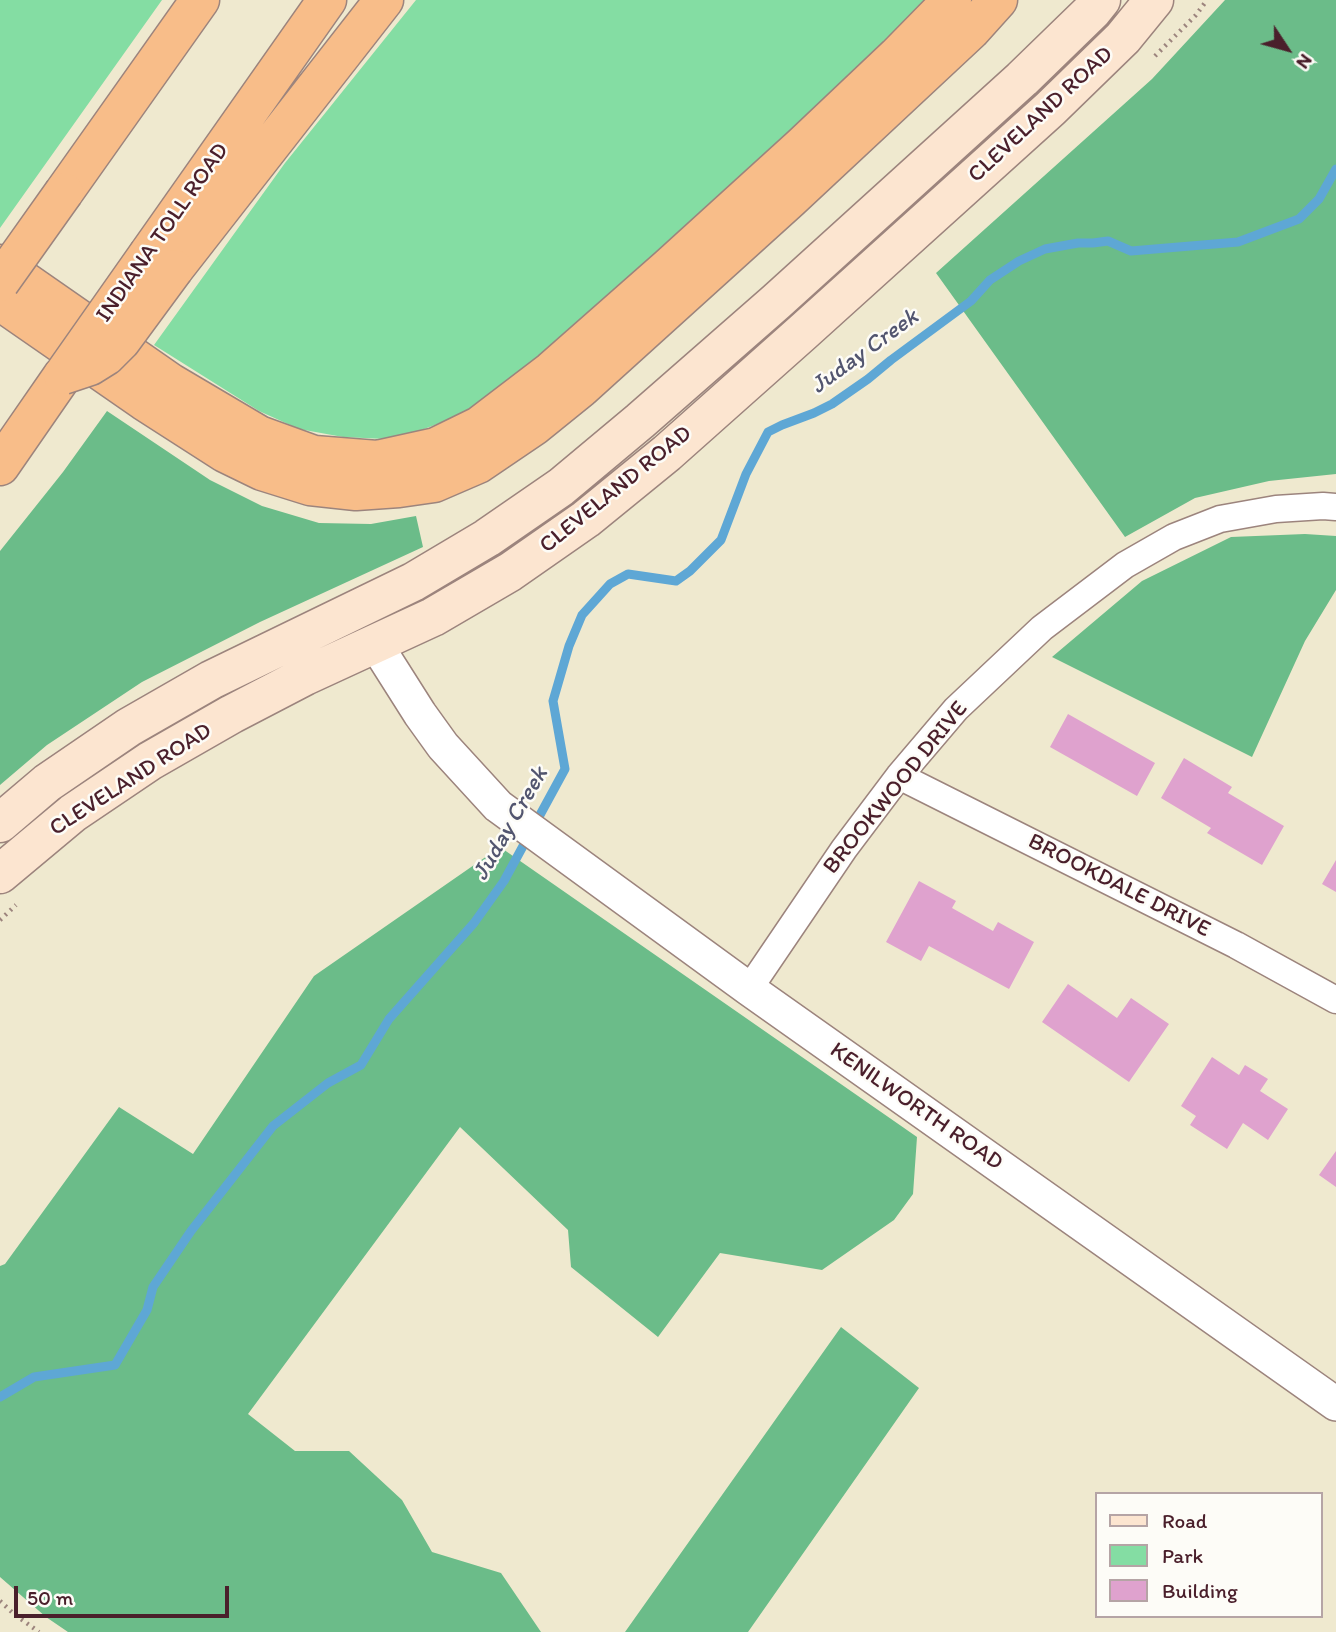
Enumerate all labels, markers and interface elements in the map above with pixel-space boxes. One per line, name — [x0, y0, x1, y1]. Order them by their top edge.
north arrow — [1252, 14, 1322, 84]
street label: CLEVELAND ROAD — [963, 41, 1119, 189]
text: N — [1291, 50, 1317, 74]
street label: INDIANA TOLL ROAD — [91, 138, 235, 328]
water label: Juday Creek — [805, 303, 925, 401]
street label: CLEVELAND ROAD — [534, 420, 698, 560]
street label: BROOKWOOD DRIVE — [818, 696, 974, 880]
street label: CLEVELAND ROAD — [45, 717, 217, 843]
water label: Juday Creek — [467, 762, 555, 886]
street label: BROOKDALE DRIVE — [1023, 828, 1215, 944]
street label: KENILWORTH ROAD — [824, 1037, 1008, 1177]
legend — [1094, 1492, 1322, 1618]
text: Road — [1162, 1508, 1207, 1533]
text: Park — [1162, 1543, 1203, 1568]
scale bar — [18, 1572, 233, 1616]
text: Building — [1162, 1578, 1238, 1603]
text: 50 m — [27, 1585, 73, 1610]

